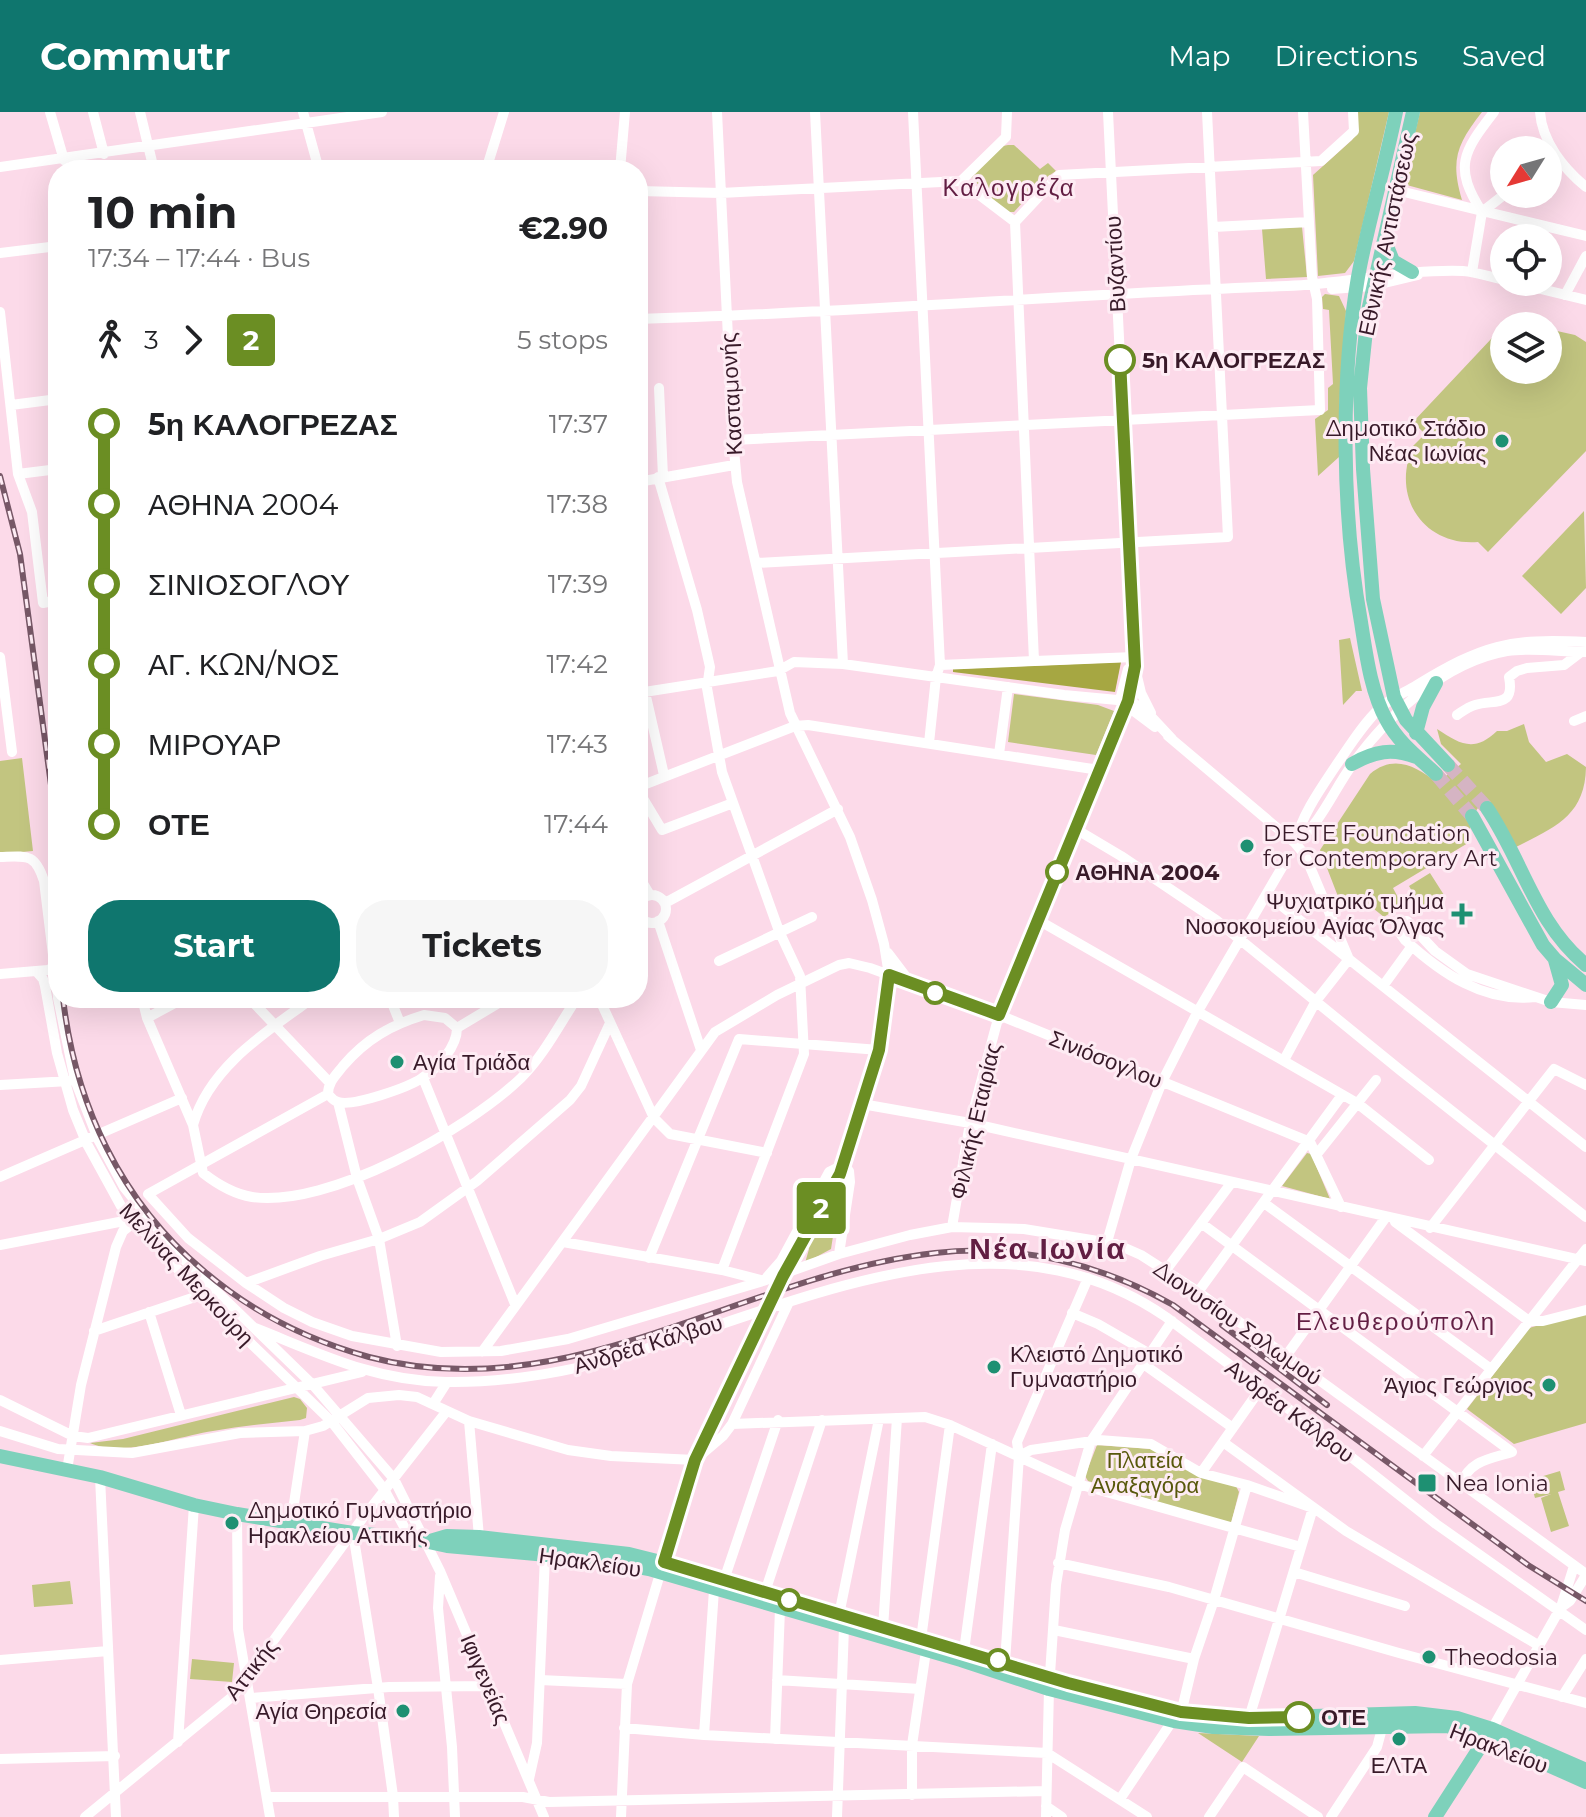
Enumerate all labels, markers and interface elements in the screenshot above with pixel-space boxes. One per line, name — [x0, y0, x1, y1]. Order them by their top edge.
text: Commutr — [40, 33, 230, 80]
text: Map — [1168, 39, 1230, 73]
text: Directions — [1274, 39, 1418, 73]
text: Saved — [1462, 39, 1546, 73]
street label: Εθνικής Αντιστάσεως — [1353, 130, 1422, 338]
north arrow — [1490, 136, 1562, 208]
map controls — [1490, 136, 1562, 384]
district label: Καλογρέζα — [942, 173, 1076, 202]
text: 10 min — [88, 185, 237, 239]
text: €2.90 — [518, 210, 608, 247]
street label: Βυζαντίου — [1099, 215, 1132, 313]
button: locate — [1490, 224, 1562, 296]
text: 17:34 – 17:44 · Bus — [88, 242, 310, 274]
button: layers — [1490, 312, 1562, 384]
icon: walk — [88, 318, 132, 362]
icon: forward — [171, 318, 215, 362]
text: 2 — [243, 323, 259, 357]
text: 3 — [144, 324, 159, 356]
text: 5 stops — [517, 324, 608, 356]
street label: Κασταμονής — [715, 332, 748, 456]
marker: 5η ΚΑΛΟΓΡΕΖΑΣ — [1105, 345, 1135, 375]
place label: 5η ΚΑΛΟΓΡΕΖΑΣ — [1142, 347, 1325, 374]
text: 5η ΚΑΛΟΓΡΕΖΑΣ — [148, 406, 398, 443]
text: 17:37 — [549, 408, 608, 440]
place label: Δημοτικό Στάδιο Νέας Ιωνίας — [1326, 415, 1486, 467]
marker: Δημοτικό Στάδιο Νέας Ιωνίας — [1493, 432, 1511, 450]
text: ΑΘΗΝΑ 2004 — [148, 486, 338, 523]
text: 17:38 — [547, 488, 608, 520]
text: ΣΙΝΙΟΣΟΓΛΟΥ — [148, 566, 350, 603]
text: 17:39 — [548, 568, 608, 600]
text: ΑΓ. ΚΩΝ/ΝΟΣ — [148, 646, 339, 683]
text: 17:42 — [546, 648, 608, 680]
text: ΜΙΡΟΥΑΡ — [148, 726, 282, 763]
text: 17:43 — [547, 728, 608, 760]
text: ΟΤΕ — [148, 806, 210, 843]
text: 17:44 — [544, 808, 608, 840]
place label: DESTE Foundation for Contemporary Art — [1263, 820, 1497, 872]
marker: DESTE Foundation for Contemporary Art — [1238, 837, 1256, 855]
place label: ΑΘΗΝΑ 2004 — [1075, 859, 1219, 886]
marker: ΑΘΗΝΑ 2004 — [1046, 861, 1068, 883]
place label: Ψυχιατρικό τμήμα Νοσοκομείου Αγίας Όλγας — [1185, 888, 1444, 940]
button: Start — [88, 900, 340, 992]
button: Tickets — [356, 900, 608, 992]
marker: Ψυχιατρικό τμήμα Νοσοκομείου Αγίας Όλγας — [1451, 903, 1473, 925]
unlabelled marker — [924, 982, 946, 1004]
street label: Σινιόσογλου — [1045, 1025, 1166, 1094]
street label: Φιλικής Εταιρίας — [944, 1040, 1007, 1202]
place label: Αγία Τριάδα — [413, 1049, 530, 1076]
marker: Αγία Τριάδα — [388, 1053, 406, 1071]
line badge: 2 — [795, 1182, 847, 1234]
text: 2 — [813, 1191, 829, 1225]
street label: Μελίνας Μερκούρη — [114, 1197, 260, 1351]
district label: Νέα Ιωνία — [969, 1230, 1127, 1267]
street label: Διονυσίου Σολωμού — [1149, 1255, 1327, 1391]
district label: Ελευθερούπολη — [1296, 1307, 1496, 1336]
street label: Ανδρέα Κάλβου — [570, 1309, 726, 1380]
place label: Κλειστό Δημοτικό Γυμναστήριο — [1010, 1341, 1183, 1393]
street label: Ανδρέα Κάλβου — [1220, 1354, 1359, 1469]
marker: Κλειστό Δημοτικό Γυμναστήριο — [985, 1358, 1003, 1376]
place label: Άγιος Γεώργιος — [1384, 1372, 1533, 1399]
marker: Άγιος Γεώργιος — [1540, 1376, 1558, 1394]
park label: Πλατεία Αναξαγόρα — [1091, 1447, 1199, 1499]
place label: Nea Ionia — [1445, 1470, 1549, 1497]
marker: Nea Ionia — [1416, 1472, 1438, 1494]
place label: Δημοτικό Γυμναστήριο Ηρακλείου Αττικής — [248, 1497, 472, 1549]
marker: Δημοτικό Γυμναστήριο Ηρακλείου Αττικής — [223, 1514, 241, 1532]
street label: Ηρακλείου — [537, 1542, 643, 1583]
unlabelled marker — [778, 1589, 800, 1611]
street label: Ιφιγενείας — [455, 1630, 517, 1728]
street label: Αττικής — [219, 1633, 284, 1706]
place label: Theodosia — [1445, 1644, 1558, 1671]
marker: Theodosia — [1420, 1648, 1438, 1666]
unlabelled marker — [987, 1649, 1009, 1671]
place label: Αγία Θηρεσία — [255, 1698, 387, 1725]
marker: Αγία Θηρεσία — [394, 1702, 412, 1720]
marker: ΟΤΕ — [1284, 1702, 1314, 1732]
place label: ΟΤΕ — [1321, 1704, 1366, 1731]
street label: Ηρακλείου — [1446, 1717, 1552, 1780]
marker: ΕΛΤΑ — [1390, 1730, 1408, 1748]
place label: ΕΛΤΑ — [1371, 1752, 1428, 1779]

